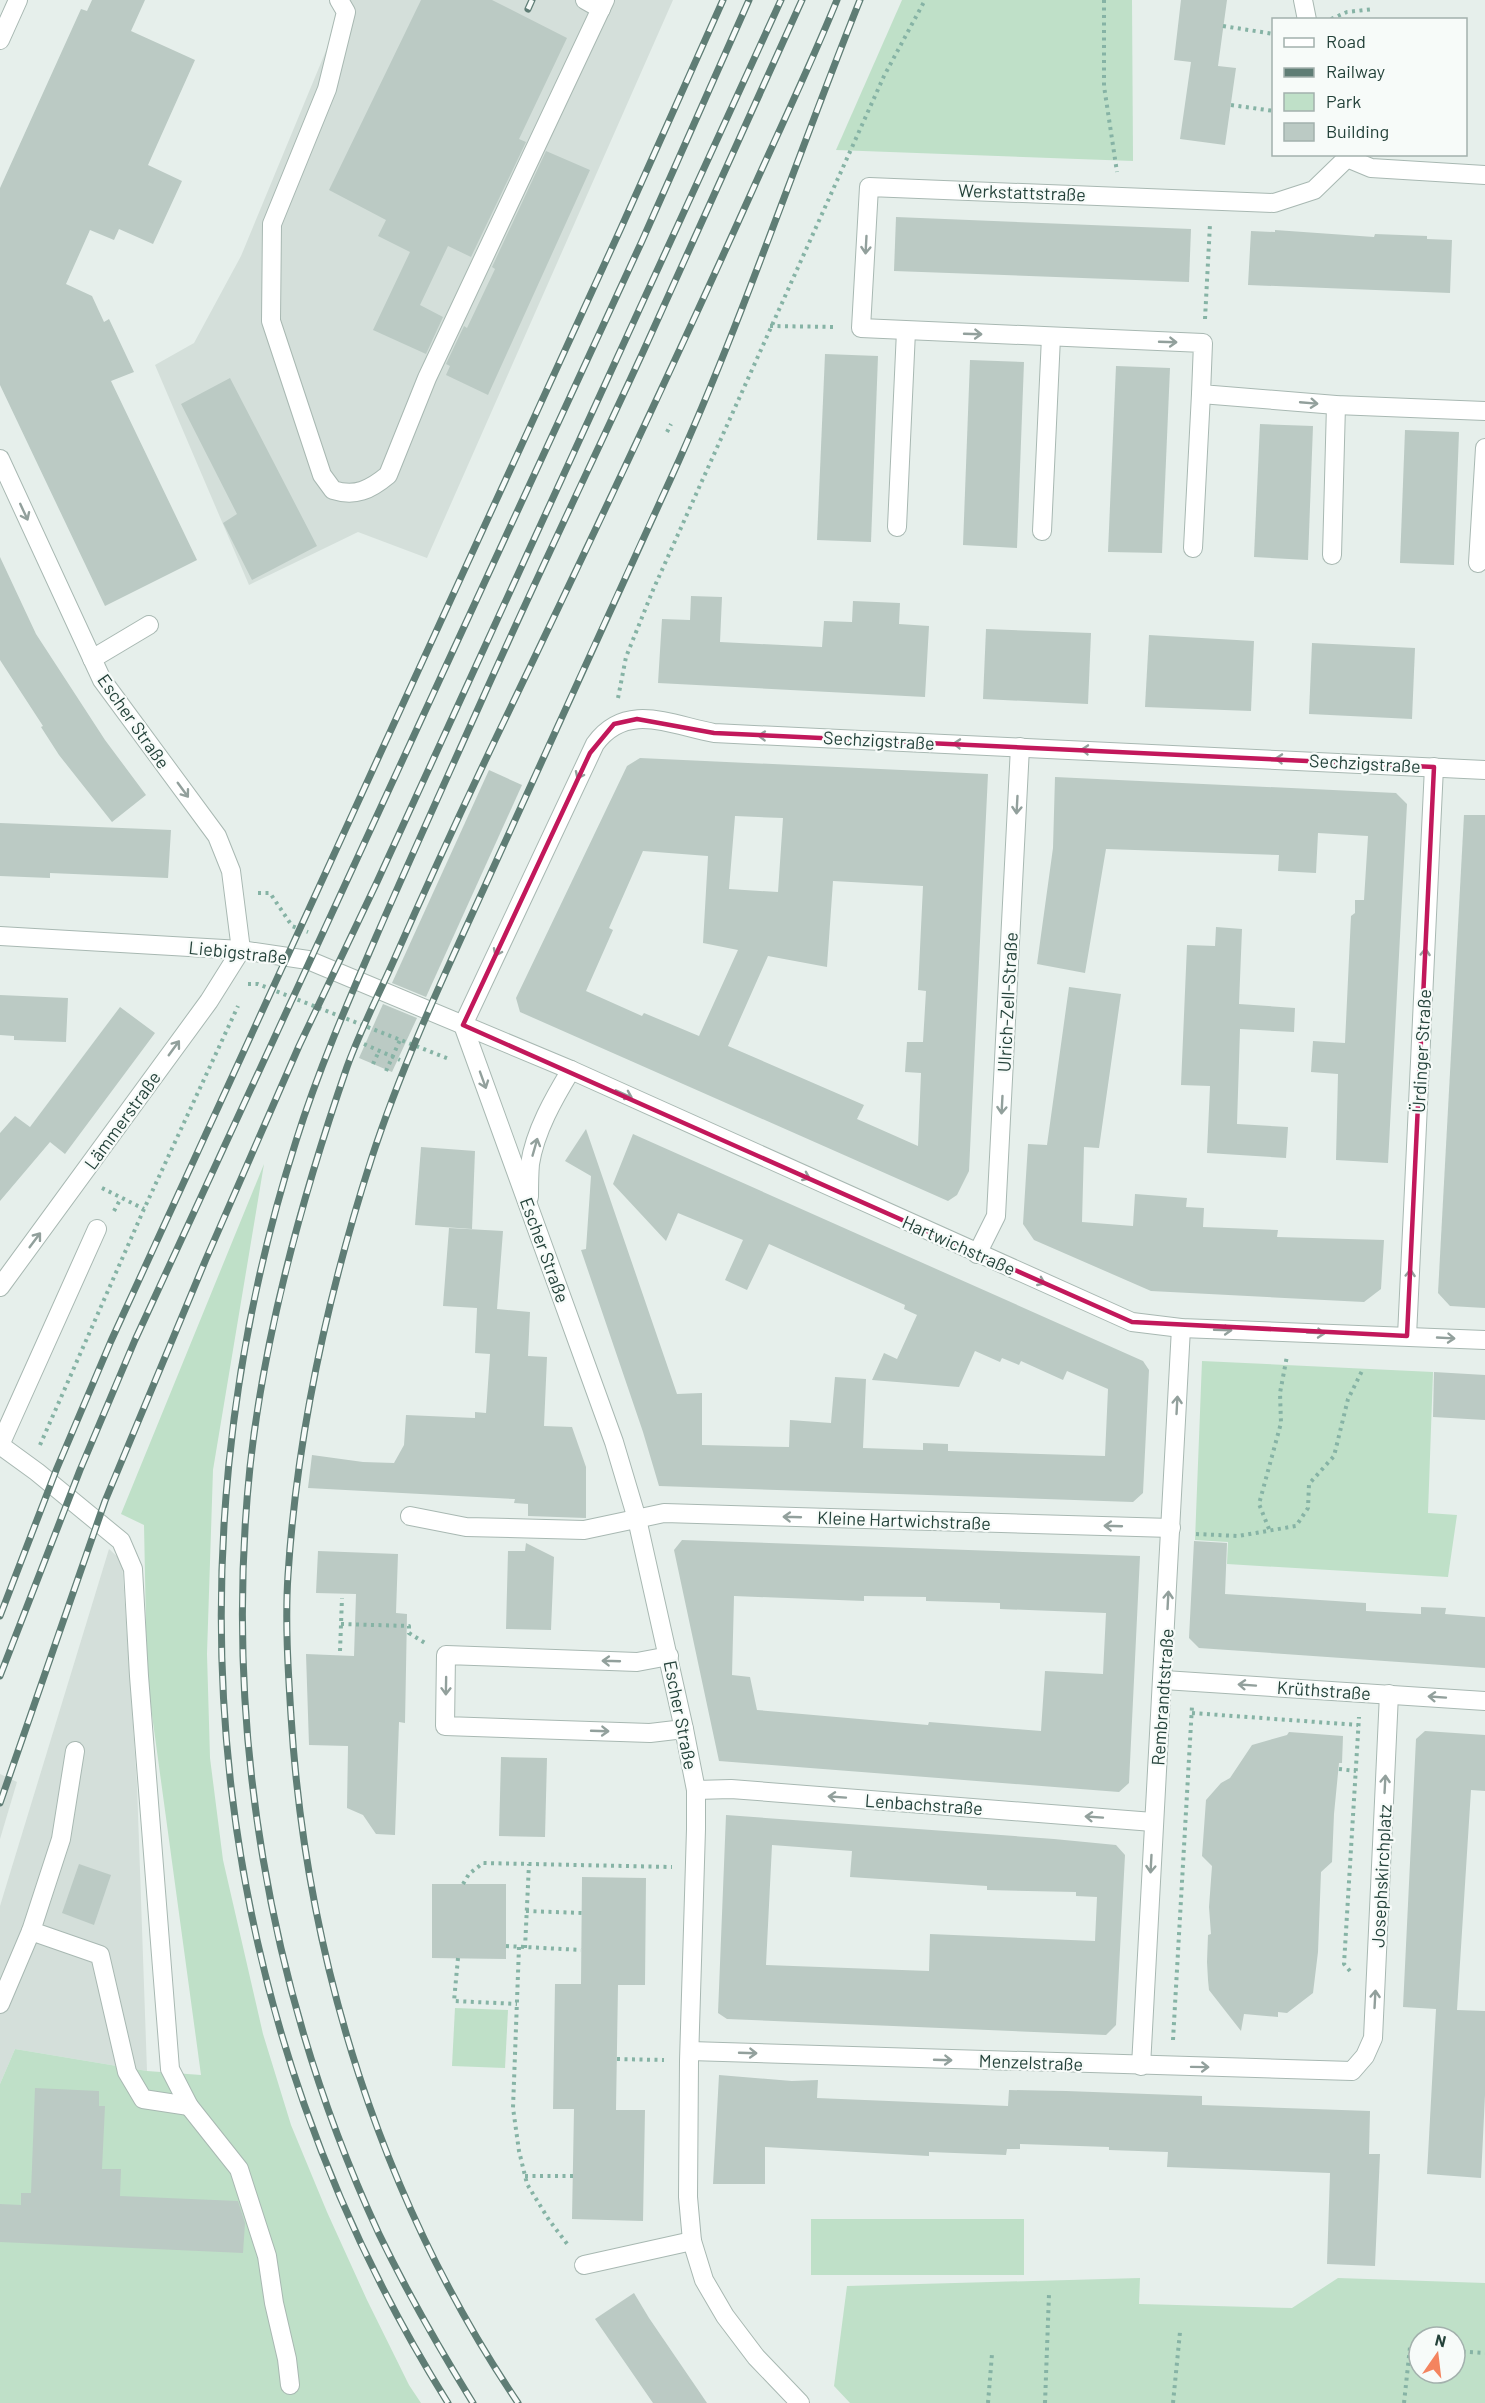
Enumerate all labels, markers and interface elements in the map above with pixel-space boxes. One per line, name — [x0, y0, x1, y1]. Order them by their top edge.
legend — [1272, 18, 1467, 156]
text: Road — [1326, 30, 1366, 52]
text: Railway — [1326, 60, 1385, 82]
text: Park — [1326, 90, 1361, 112]
text: Building — [1326, 120, 1389, 142]
street label: Werkstattstraße — [958, 179, 1086, 205]
one-way arrow — [860, 235, 871, 255]
one-way arrow — [962, 328, 982, 339]
one-way arrow — [1157, 336, 1177, 347]
one-way arrow — [1299, 398, 1319, 409]
one-way arrow — [19, 503, 31, 521]
street label: Escher Straße — [93, 669, 175, 773]
street label: Sechzigstraße — [823, 726, 935, 754]
one-way arrow — [758, 730, 778, 741]
one-way arrow — [952, 739, 972, 750]
one-way arrow — [1080, 744, 1100, 755]
street label: Sechzigstraße — [1309, 749, 1421, 777]
one-way arrow — [1275, 754, 1295, 765]
one-way arrow — [575, 762, 587, 780]
one-way arrow — [176, 781, 189, 797]
one-way arrow — [1012, 795, 1023, 815]
street label: Ulrich-Zell-Straße — [992, 931, 1022, 1073]
street label: Liebigstraße — [188, 936, 288, 968]
one-way arrow — [493, 939, 505, 957]
one-way arrow — [1420, 948, 1431, 968]
street label: Ürdinger Straße — [1407, 988, 1435, 1114]
one-way arrow — [168, 1041, 180, 1057]
street label: Lämmerstraße — [79, 1067, 165, 1173]
one-way arrow — [478, 1070, 489, 1089]
one-way arrow — [615, 1089, 633, 1100]
one-way arrow — [996, 1094, 1007, 1114]
one-way arrow — [530, 1138, 541, 1157]
one-way arrow — [792, 1169, 810, 1181]
street label: Escher Straße — [516, 1194, 574, 1306]
street label: Hartwichstraße — [899, 1210, 1019, 1280]
one-way arrow — [29, 1233, 41, 1249]
one-way arrow — [1404, 1268, 1415, 1288]
one-way arrow — [1028, 1275, 1046, 1286]
one-way arrow — [1213, 1324, 1233, 1335]
one-way arrow — [1305, 1328, 1325, 1339]
one-way arrow — [1436, 1333, 1456, 1344]
one-way arrow — [1172, 1396, 1183, 1416]
street label: Kleine Hartwichstraße — [817, 1506, 991, 1534]
one-way arrow — [782, 1511, 802, 1523]
one-way arrow — [1103, 1521, 1123, 1532]
one-way arrow — [1162, 1591, 1173, 1611]
street label: Rembrandtstraße — [1146, 1628, 1178, 1766]
one-way arrow — [601, 1655, 621, 1667]
street label: Escher Straße — [660, 1659, 702, 1771]
one-way arrow — [440, 1675, 452, 1695]
street label: Krüthstraße — [1276, 1676, 1372, 1704]
one-way arrow — [1238, 1679, 1258, 1690]
one-way arrow — [1428, 1692, 1448, 1703]
one-way arrow — [590, 1725, 610, 1737]
one-way arrow — [1380, 1774, 1391, 1794]
street label: Lenbachstraße — [864, 1789, 984, 1819]
one-way arrow — [828, 1791, 848, 1802]
street label: Josephskirchplatz — [1366, 1804, 1396, 1948]
one-way arrow — [1085, 1811, 1105, 1822]
one-way arrow — [1145, 1853, 1156, 1873]
one-way arrow — [1369, 1990, 1380, 2010]
one-way arrow — [738, 2048, 758, 2059]
street label: Menzelstraße — [978, 2049, 1084, 2075]
one-way arrow — [933, 2054, 953, 2065]
one-way arrow — [1189, 2062, 1209, 2073]
north arrow — [1407, 2325, 1467, 2385]
text: N — [1433, 2329, 1448, 2350]

